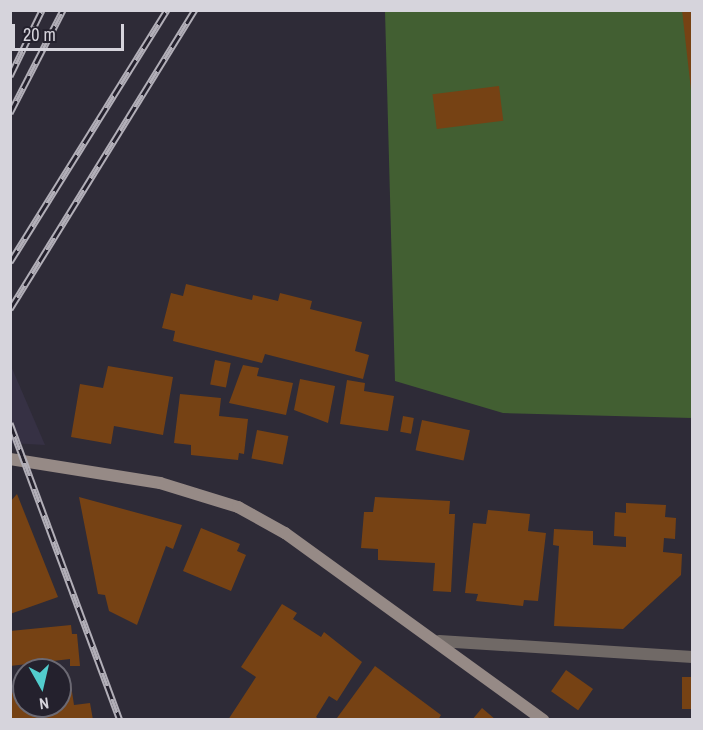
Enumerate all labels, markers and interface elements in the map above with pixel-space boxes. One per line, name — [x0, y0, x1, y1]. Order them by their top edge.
scale bar — [15, 12, 128, 50]
text: 20 m — [23, 22, 56, 47]
north arrow — [12, 658, 72, 718]
text: N — [38, 692, 50, 715]

